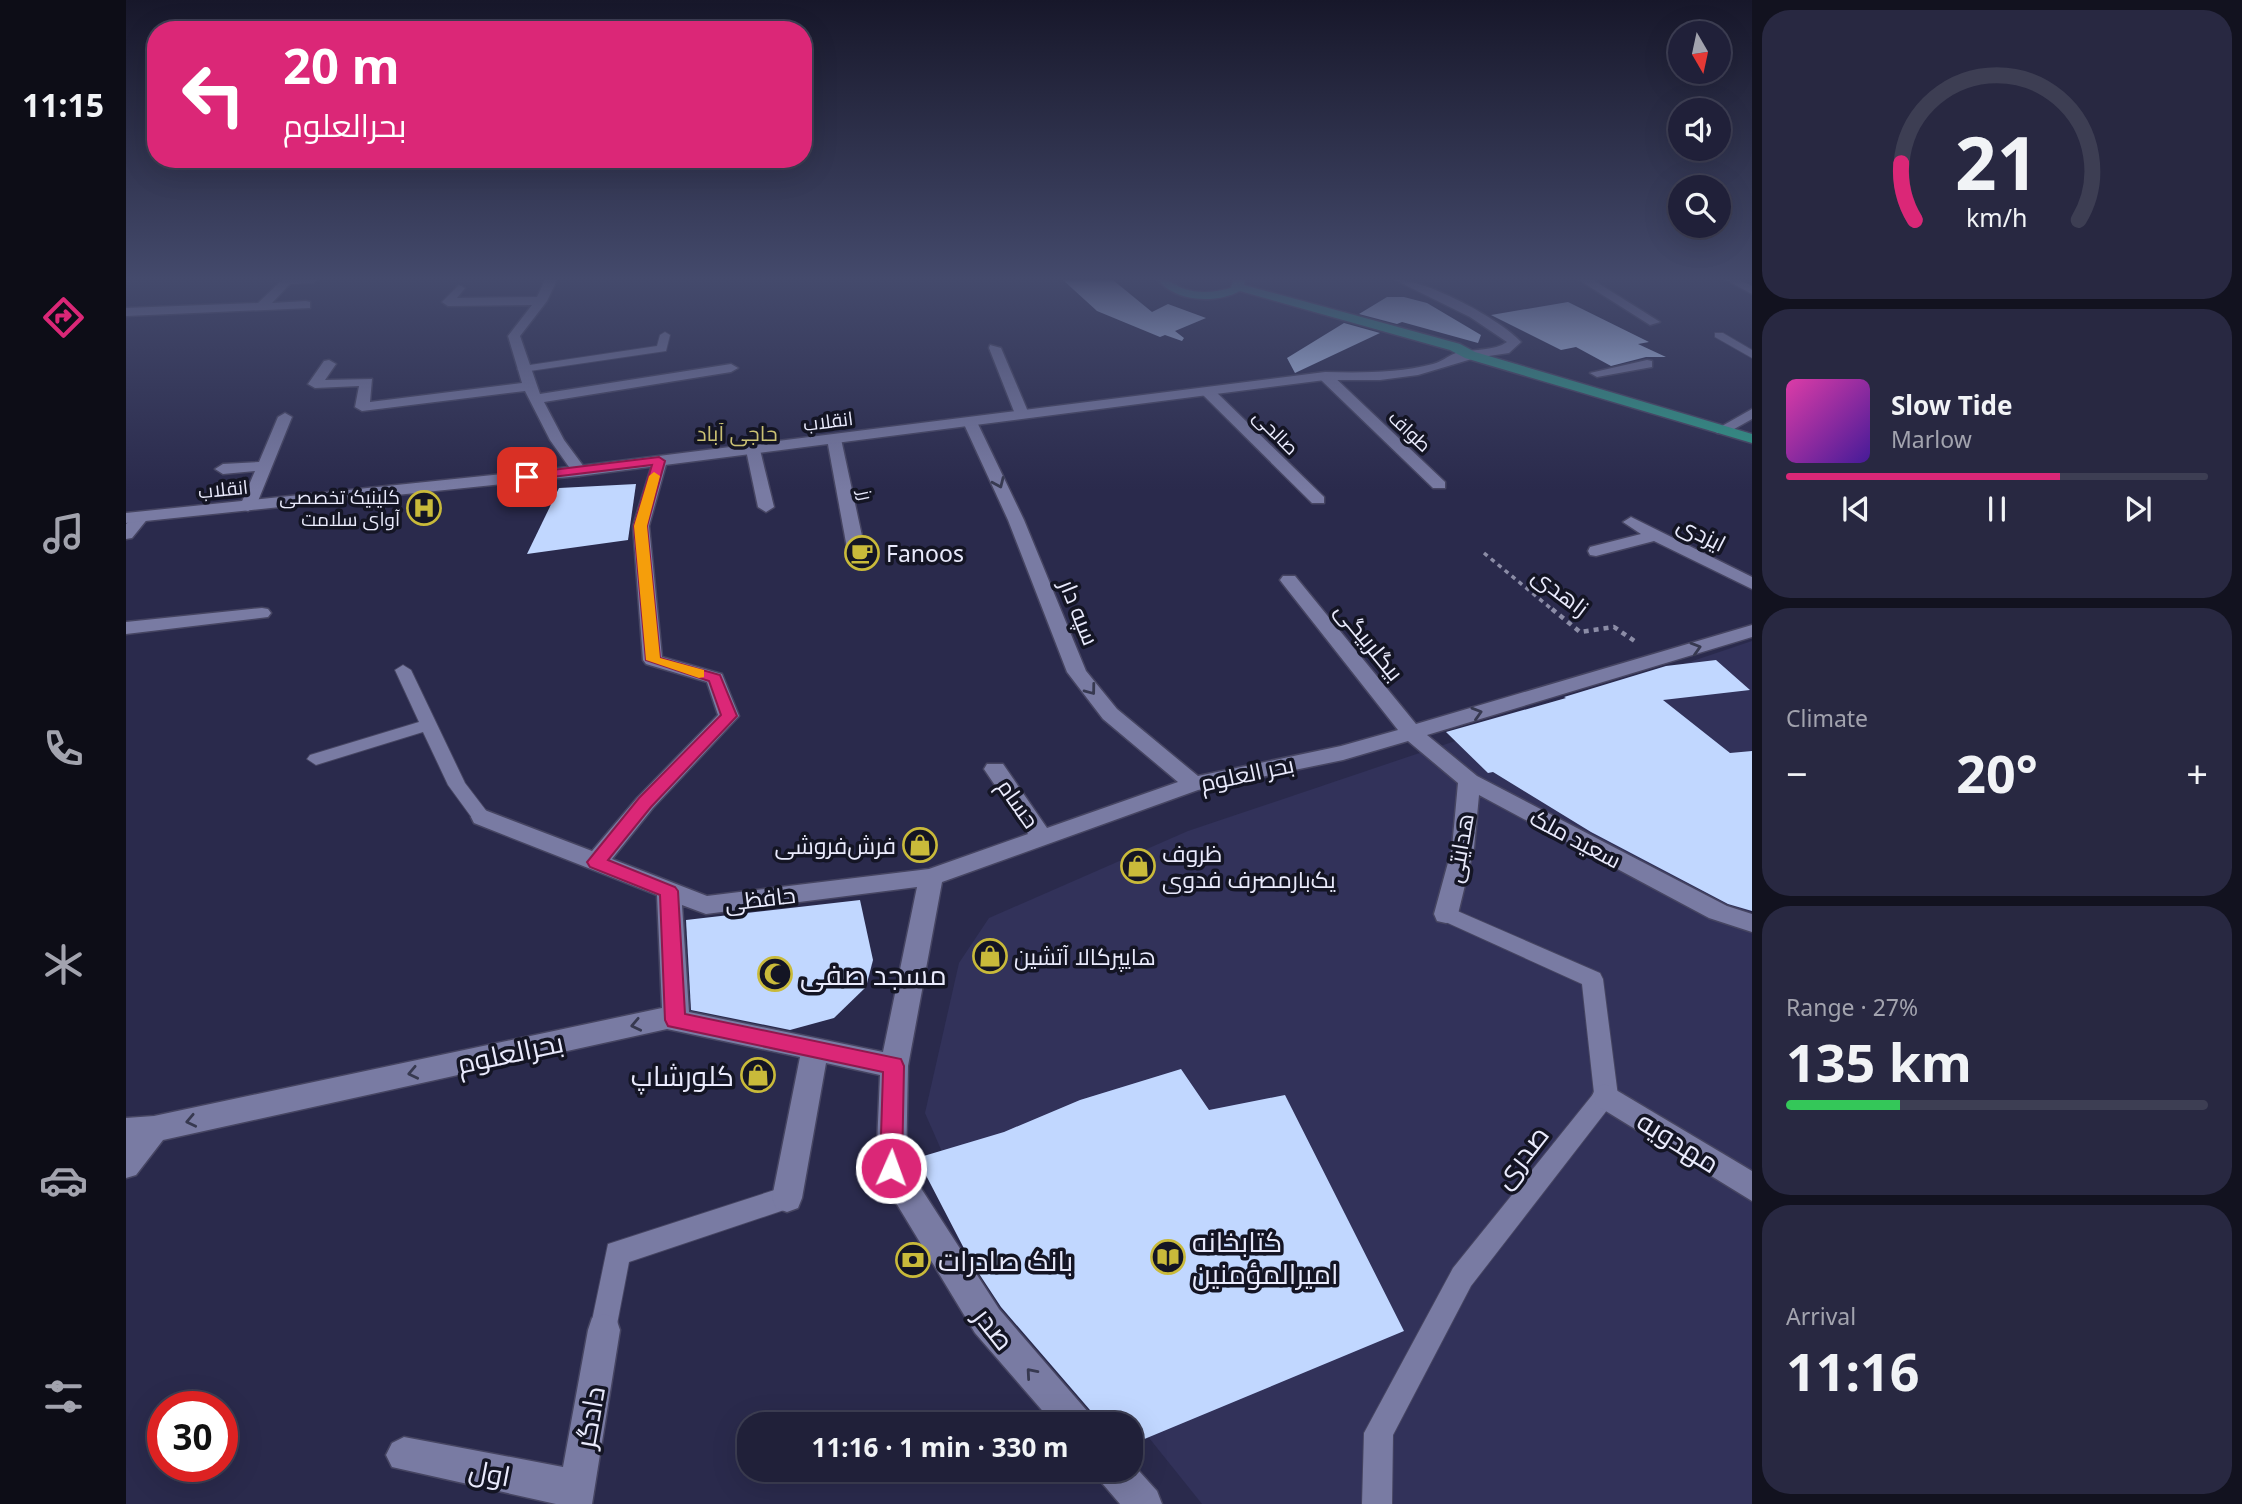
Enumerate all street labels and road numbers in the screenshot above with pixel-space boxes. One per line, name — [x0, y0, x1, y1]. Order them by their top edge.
street label: صالحی — [1247, 403, 1305, 461]
street label: طواف — [1383, 404, 1437, 458]
street label: انقلاب — [802, 405, 854, 437]
street label: انقلاب — [197, 473, 249, 505]
street label: رز — [852, 486, 880, 503]
street label: ایزدی — [1672, 507, 1732, 559]
street label: زاهدی — [1526, 559, 1596, 623]
street label: سپه دار — [1052, 572, 1108, 650]
street label: بیگلربیگی — [1328, 595, 1412, 687]
street label: بحر العلوم — [1197, 747, 1297, 799]
street label: حسام — [990, 772, 1048, 835]
street label: سعید ملک — [1525, 801, 1627, 875]
street label: هدایتی — [1437, 811, 1481, 885]
street label: حافظی — [723, 878, 797, 918]
street label: بحرالعلوم — [453, 1022, 567, 1084]
street label: مهدویه — [1631, 1101, 1727, 1181]
street label: صدری — [1483, 1117, 1557, 1195]
street label: صدر — [965, 1297, 1024, 1358]
street label: دادگر — [565, 1383, 613, 1453]
street label: اول — [466, 1449, 514, 1495]

